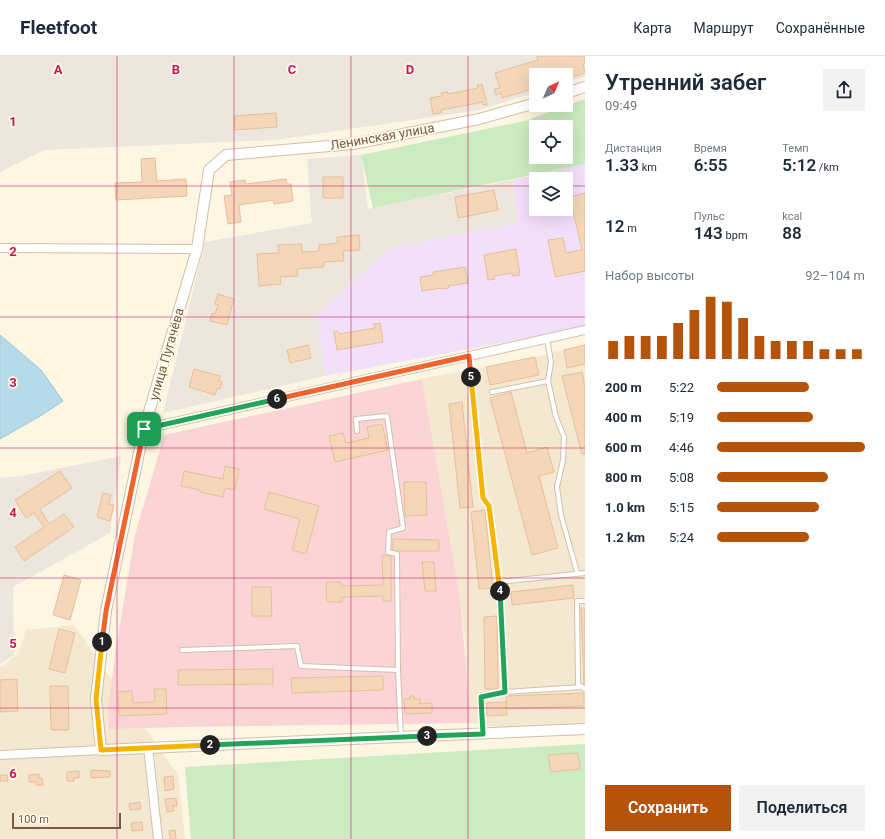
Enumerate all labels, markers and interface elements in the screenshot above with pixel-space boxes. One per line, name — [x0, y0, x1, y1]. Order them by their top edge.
text: Fleetfoot — [20, 16, 97, 39]
text: Карта — [633, 20, 672, 36]
text: Маршрут — [694, 20, 754, 36]
text: Сохранённые — [776, 20, 865, 36]
text: A — [54, 62, 63, 77]
text: B — [172, 62, 180, 77]
text: C — [288, 62, 297, 77]
text: D — [406, 62, 414, 77]
north arrow — [529, 68, 573, 112]
map controls — [529, 68, 573, 216]
button: share — [823, 69, 865, 111]
text: Утренний забег — [605, 70, 766, 95]
text: 09:49 — [605, 98, 637, 113]
text: 1 — [9, 114, 17, 129]
street label: Ленинская улица — [329, 120, 435, 153]
button: locate — [529, 120, 573, 164]
text: Дистанция — [605, 142, 662, 155]
text: Время — [694, 142, 727, 155]
text: Темп — [782, 142, 809, 155]
text: 1.33 — [605, 155, 639, 175]
text: 6:55 — [694, 155, 727, 175]
text: 5:12 — [782, 155, 816, 175]
text: km — [639, 161, 657, 174]
text: /km — [816, 161, 839, 174]
button: layers — [529, 172, 573, 216]
text: Пульс — [694, 210, 725, 223]
text: kcal — [782, 210, 802, 223]
text: 12 — [605, 216, 624, 236]
text: m — [624, 222, 637, 235]
text: 143 — [694, 223, 723, 243]
text: 88 — [782, 223, 802, 243]
text: bpm — [723, 229, 748, 242]
text: 2 — [9, 244, 17, 259]
text: Набор высоты — [605, 268, 694, 283]
text: 92–104 m — [805, 268, 865, 283]
street label: улица Пугачёва — [146, 306, 187, 402]
pin: 5 — [461, 367, 481, 387]
text: 5 — [468, 370, 474, 383]
text: 3 — [9, 375, 17, 390]
text: 200 m — [605, 380, 642, 395]
text: 5:22 — [669, 380, 694, 395]
pin: 6 — [267, 389, 287, 409]
text: 6 — [274, 392, 280, 405]
text: 400 m — [605, 410, 642, 425]
text: 5:19 — [669, 410, 694, 425]
pin — [127, 412, 161, 446]
icon: arrive — [133, 418, 155, 440]
text: 600 m — [605, 440, 642, 455]
text: 4:46 — [669, 440, 694, 455]
text: 800 m — [605, 470, 642, 485]
text: 5:08 — [669, 470, 694, 485]
text: 1.0 km — [605, 500, 645, 515]
text: 5:15 — [669, 500, 694, 515]
text: 4 — [9, 505, 17, 520]
text: 1.2 km — [605, 530, 645, 545]
text: 5:24 — [669, 530, 694, 545]
pin: 4 — [490, 581, 510, 601]
text: 4 — [497, 584, 503, 597]
pin: 1 — [92, 632, 112, 652]
text: 1 — [99, 635, 105, 648]
text: 5 — [9, 636, 17, 651]
pin: 3 — [417, 726, 437, 746]
text: 3 — [424, 729, 430, 742]
pin: 2 — [200, 735, 220, 755]
text: 2 — [207, 738, 213, 751]
text: 6 — [9, 766, 17, 781]
button: Сохранить — [605, 785, 731, 831]
button: Поделиться — [739, 785, 865, 831]
scale bar — [12, 811, 121, 830]
text: 100 m — [18, 813, 49, 826]

